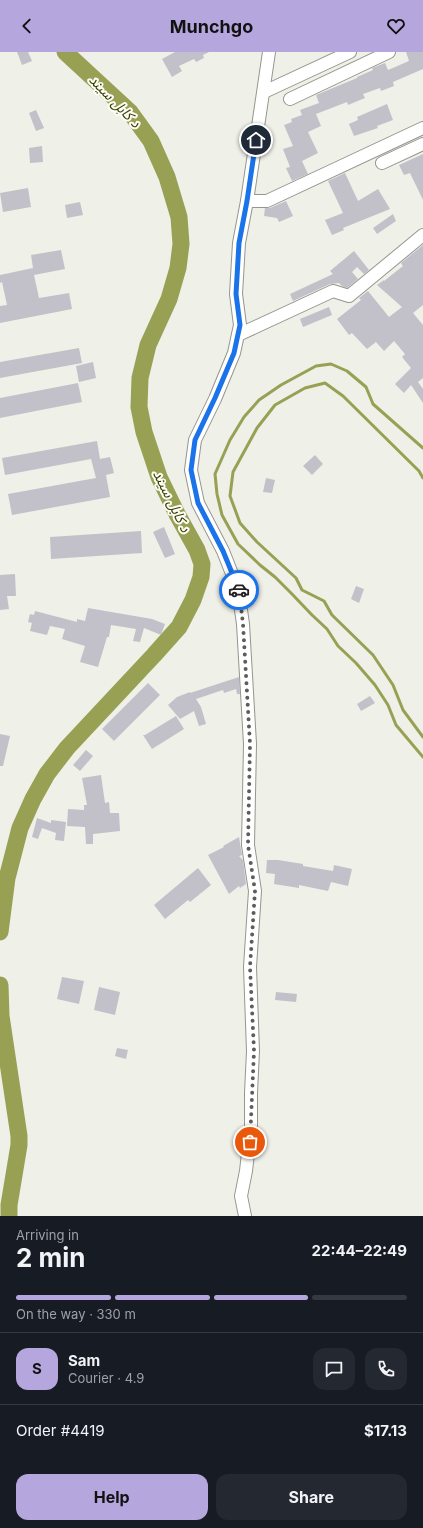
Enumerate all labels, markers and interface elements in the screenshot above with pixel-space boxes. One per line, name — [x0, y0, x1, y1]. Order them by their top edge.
icon: back — [16, 15, 38, 37]
icon: heart — [385, 15, 407, 37]
text: Munchgo — [170, 16, 253, 37]
water label: د کابل سيند — [85, 71, 145, 132]
pin — [239, 123, 273, 157]
icon: home — [245, 129, 267, 151]
water label: د کابل سيند — [149, 467, 195, 535]
courier — [219, 570, 259, 610]
icon: car — [228, 579, 250, 601]
pin — [233, 1125, 267, 1159]
icon: bag — [239, 1131, 261, 1153]
text: Arriving in — [16, 1227, 79, 1243]
text: 22:44–22:49 — [312, 1241, 407, 1260]
text: 2 min — [16, 1242, 86, 1273]
text: On the way · 330 m — [16, 1306, 136, 1322]
button: chat — [313, 1348, 355, 1390]
button: phone — [365, 1348, 407, 1390]
text: Sam — [68, 1351, 100, 1370]
text: S — [32, 1359, 42, 1378]
text: Courier · 4.9 — [68, 1370, 144, 1386]
text: Order #4419 — [16, 1421, 105, 1440]
text: $17.13 — [364, 1421, 407, 1440]
button: Help — [16, 1474, 208, 1520]
button: Share — [216, 1474, 407, 1520]

